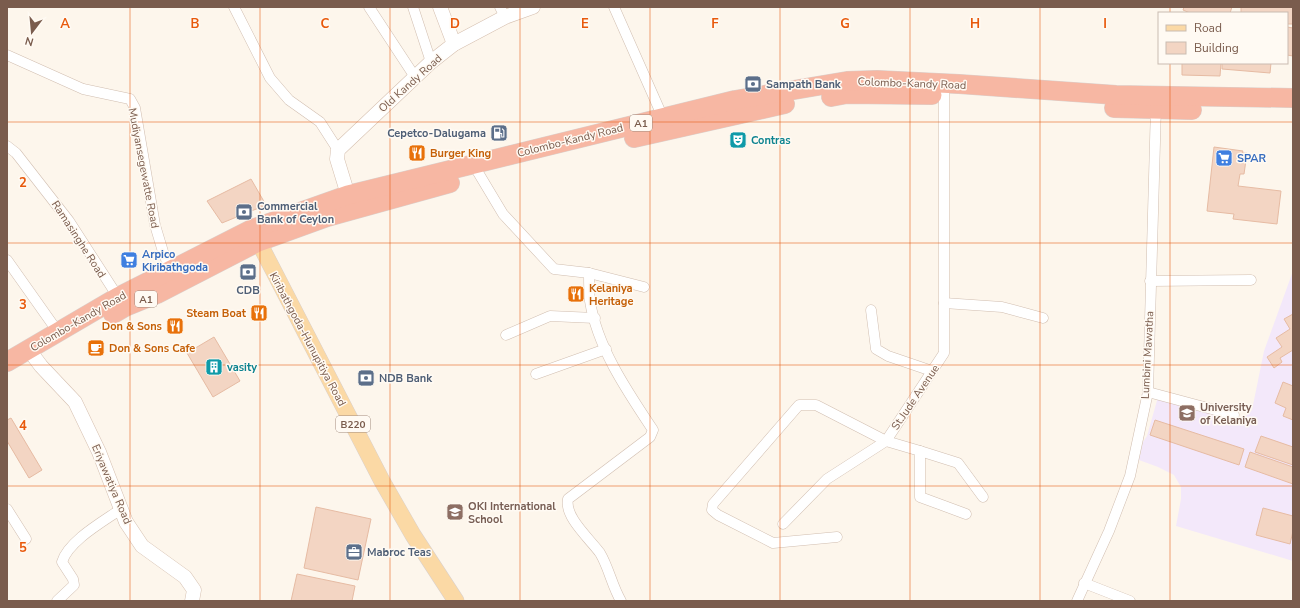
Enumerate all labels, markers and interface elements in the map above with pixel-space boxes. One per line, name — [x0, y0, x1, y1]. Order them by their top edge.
north arrow — [12, 12, 52, 52]
legend — [1158, 12, 1288, 64]
text: A — [60, 15, 70, 33]
text: B — [191, 15, 200, 33]
text: C — [321, 15, 330, 33]
text: D — [450, 15, 460, 33]
text: E — [581, 15, 589, 33]
text: F — [711, 15, 719, 33]
text: G — [840, 15, 850, 33]
text: H — [970, 15, 980, 33]
text: I — [1103, 15, 1107, 33]
text: Road — [1194, 20, 1222, 36]
text: N — [23, 33, 35, 49]
text: Building — [1194, 40, 1239, 56]
street label: Old Kandy Road — [375, 51, 445, 116]
bank icon: Sampath Bank — [743, 74, 763, 94]
street label: Colombo-Kandy Road — [857, 74, 967, 93]
place label: Sampath Bank — [766, 77, 842, 92]
street label: Mudiyansegewatte Road — [124, 107, 163, 230]
road number: A1 — [630, 115, 652, 131]
street label: Colombo-Kandy Road — [516, 120, 625, 161]
fuel station icon: Cepetco-Dalugama — [489, 123, 509, 143]
place label: Cepetco-Dalugama — [387, 126, 486, 141]
theatre icon: Contras — [728, 130, 748, 150]
place label: Contras — [751, 133, 791, 148]
restaurant icon: Burger King — [407, 143, 427, 163]
place label: Burger King — [430, 146, 491, 161]
supermarket icon: SPAR — [1214, 148, 1234, 168]
place label: SPAR — [1237, 151, 1266, 166]
text: 2 — [19, 174, 27, 192]
street label: Ramasinghe Road — [48, 198, 109, 281]
place label: Commercial Bank of Ceylon — [257, 199, 334, 227]
bank icon: Commercial Bank of Ceylon — [234, 202, 254, 222]
place label: Arpico Kiribathgoda — [142, 247, 208, 275]
supermarket icon: Arpico Kiribathgoda — [119, 250, 139, 270]
bank icon: CDB — [238, 262, 258, 282]
street label: Kiribathgoda-Hunupitiya Road — [266, 270, 349, 409]
place label: Kelaniya Heritage — [589, 281, 633, 309]
place label: CDB — [236, 283, 260, 298]
restaurant icon: Kelaniya Heritage — [566, 284, 586, 304]
street label: Colombo-Kandy Road — [27, 288, 129, 355]
road number: A1 — [135, 291, 157, 307]
text: 3 — [19, 296, 27, 314]
restaurant icon: Steam Boat — [249, 303, 269, 323]
place label: Steam Boat — [186, 306, 247, 321]
street label: Lumbini Mawatha — [1138, 310, 1157, 399]
restaurant icon: Don & Sons — [165, 316, 185, 336]
place label: Don & Sons — [102, 319, 162, 334]
cafe icon: Don & Sons Cafe — [86, 338, 106, 358]
place label: Don & Sons Cafe — [109, 341, 195, 356]
building icon: vasity — [204, 357, 224, 377]
place label: vasity — [226, 360, 257, 375]
street label: St.Jude Avenue — [888, 362, 943, 433]
bank icon: NDB Bank — [356, 368, 376, 388]
place label: NDB Bank — [379, 371, 433, 386]
place label: University of Kelaniya — [1200, 400, 1257, 428]
school or university icon: University of Kelaniya — [1177, 403, 1197, 423]
road number: B220 — [336, 416, 370, 432]
text: 4 — [19, 417, 27, 435]
street label: Eriyawatiya Road — [88, 442, 135, 526]
place label: OKI International School — [468, 499, 556, 527]
school or university icon: OKI International School — [445, 502, 465, 522]
text: 5 — [19, 539, 27, 557]
office icon: Mabroc Teas — [344, 542, 364, 562]
place label: Mabroc Teas — [367, 545, 431, 560]

